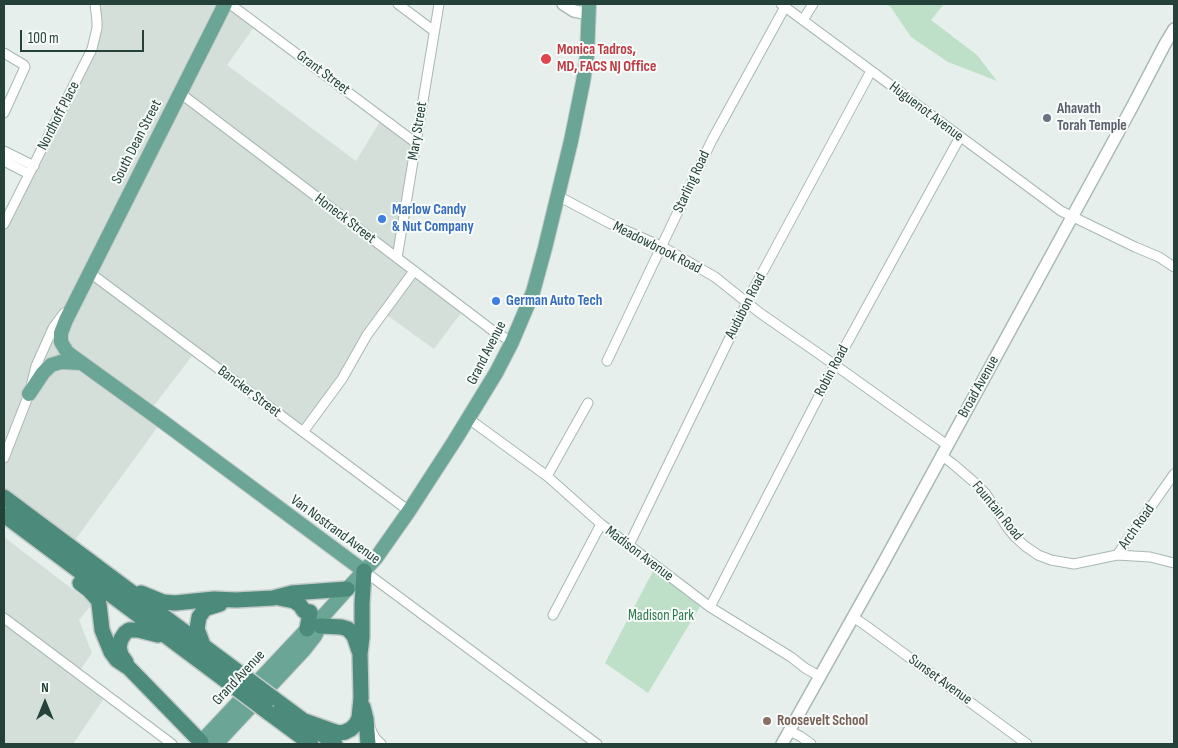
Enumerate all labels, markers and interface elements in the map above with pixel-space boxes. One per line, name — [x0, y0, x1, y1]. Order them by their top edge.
scale bar — [22, 20, 146, 52]
text: 100 m — [28, 29, 59, 48]
place label: Monica Tadros, MD, FACS NJ Office — [557, 41, 656, 76]
street label: Grant Street — [293, 47, 353, 99]
marker: Monica Tadros, MD, FACS NJ Office — [539, 52, 553, 66]
street label: Huguenot Avenue — [885, 78, 967, 146]
street label: Nordhoff Place — [34, 79, 84, 153]
street label: South Dean Street — [108, 97, 166, 187]
street label: Mary Street — [405, 100, 431, 162]
place label: Ahavath Torah Temple — [1057, 100, 1127, 135]
marker: Ahavath Torah Temple — [1041, 112, 1053, 124]
street label: Starling Road — [670, 148, 714, 216]
street label: Honeck Street — [311, 190, 379, 248]
place label: Marlow Candy & Nut Company — [392, 201, 474, 236]
marker: Marlow Candy & Nut Company — [376, 213, 388, 225]
street label: Meadowbrook Road — [610, 218, 704, 278]
street label: Audubon Road — [722, 270, 770, 342]
place label: German Auto Tech — [506, 292, 602, 310]
marker: German Auto Tech — [490, 295, 502, 307]
street label: Grand Avenue — [463, 318, 511, 388]
street label: Robin Road — [811, 342, 853, 400]
street label: Broad Avenue — [955, 353, 1003, 421]
street label: Bancker Street — [214, 362, 284, 422]
street label: Fountain Road — [968, 478, 1026, 544]
street label: Van Nostrand Avenue — [287, 491, 383, 569]
street label: Arch Road — [1115, 501, 1159, 553]
street label: Madison Avenue — [601, 522, 677, 586]
park label: Madison Park — [628, 607, 694, 625]
street label: Grand Avenue — [209, 647, 269, 709]
street label: Sunset Avenue — [905, 651, 975, 709]
north arrow — [20, 678, 70, 728]
text: N — [41, 679, 49, 696]
place label: Roosevelt School — [777, 712, 868, 730]
marker: Roosevelt School — [761, 715, 773, 727]

